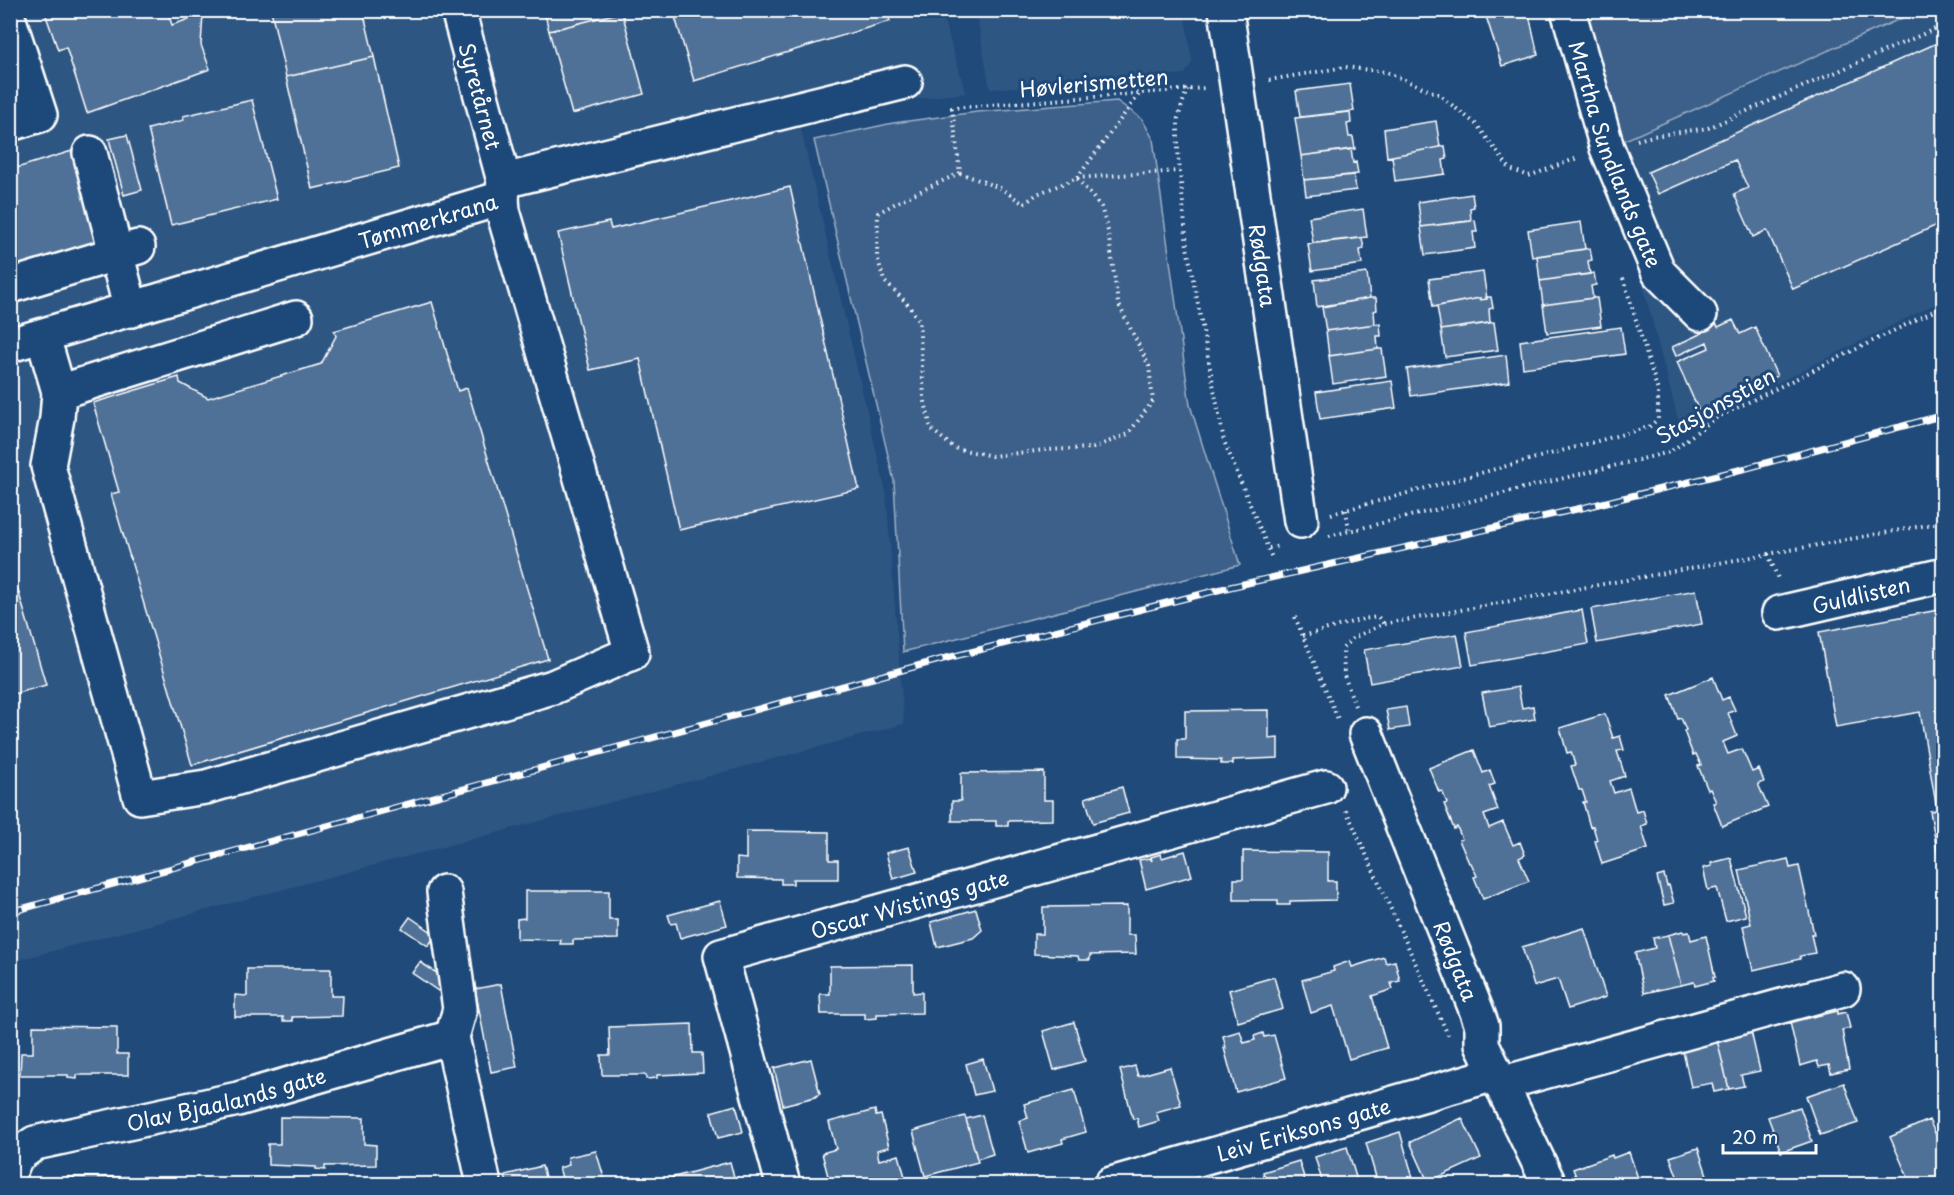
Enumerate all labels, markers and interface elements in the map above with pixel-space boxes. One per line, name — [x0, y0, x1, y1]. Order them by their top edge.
street label: Martha Sundlands gate — [1561, 37, 1671, 272]
street label: Syretårnet — [451, 39, 511, 153]
street label: Høvlerismetten — [1018, 60, 1170, 104]
street label: Tømmerkrana — [354, 184, 502, 256]
street label: Rødgata — [1242, 221, 1286, 310]
street label: Stasjonsstien — [1649, 359, 1781, 451]
street label: Guldlisten — [1809, 567, 1913, 621]
street label: Oscar Wistings gate — [807, 860, 1012, 946]
street label: Rødgata — [1426, 916, 1487, 1006]
street label: Olav Bjaalands gate — [123, 1058, 329, 1139]
street label: Leiv Eriksons gate — [1213, 1089, 1394, 1169]
scale bar — [1723, 1117, 1816, 1155]
text: 20 m — [1732, 1123, 1778, 1150]

